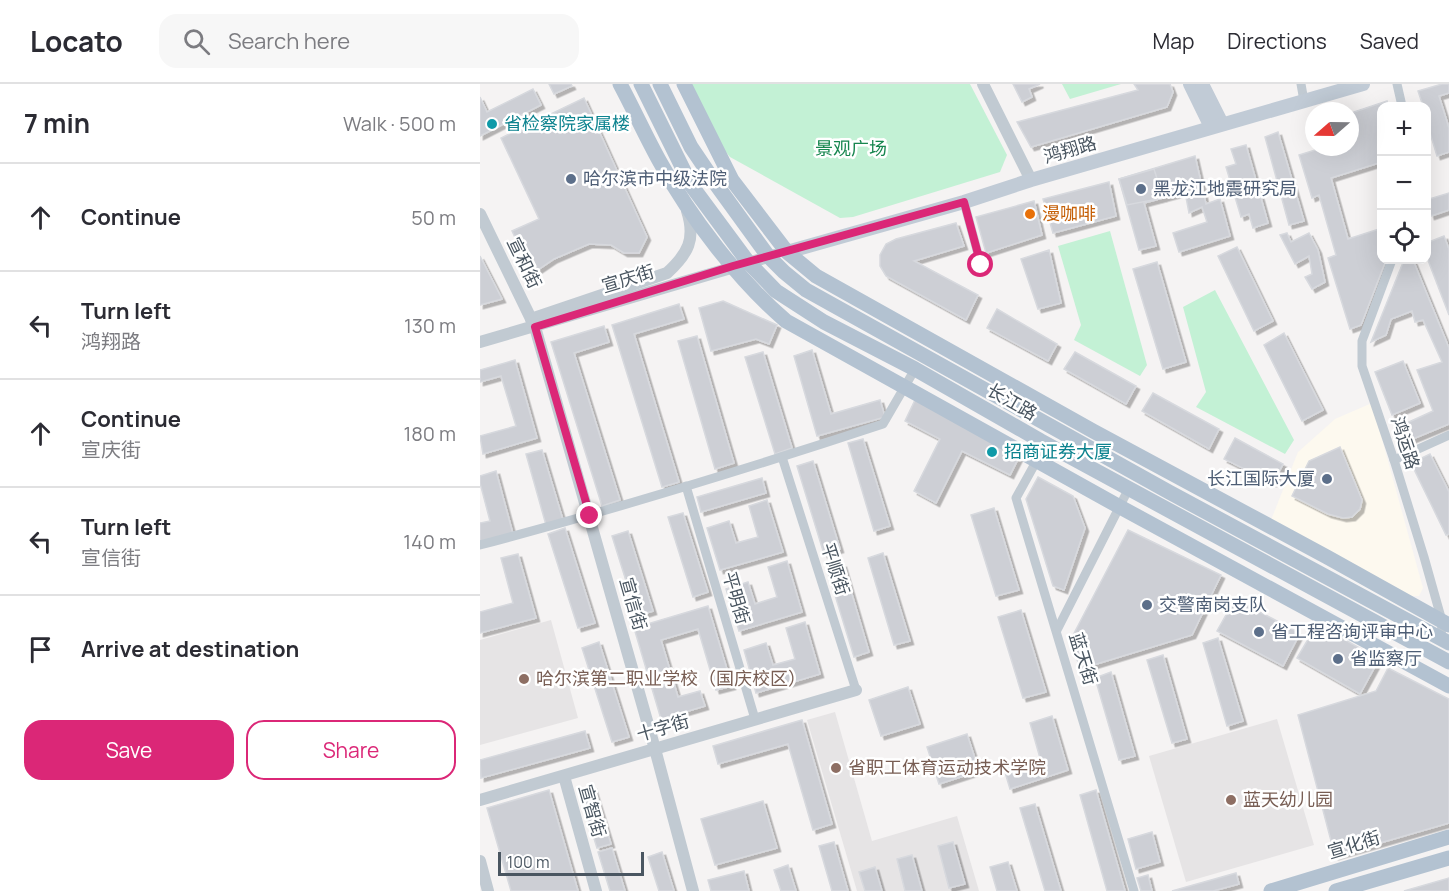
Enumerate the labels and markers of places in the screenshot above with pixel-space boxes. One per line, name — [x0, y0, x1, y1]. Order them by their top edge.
place label: 省检察院家属楼 — [504, 111, 630, 135]
marker: 省检察院家属楼 — [485, 117, 499, 131]
place label: 哈尔滨市中级法院 — [583, 166, 727, 190]
marker: 哈尔滨市中级法院 — [564, 172, 578, 186]
place label: 黑龙江地震研究局 — [1153, 176, 1297, 200]
marker: 黑龙江地震研究局 — [1134, 182, 1148, 196]
place label: 漫咖啡 — [1042, 201, 1096, 225]
marker: 漫咖啡 — [1023, 207, 1037, 221]
place label: 招商证券大厦 — [1004, 439, 1112, 463]
marker: 招商证券大厦 — [985, 445, 999, 459]
place label: 长江国际大厦 — [1207, 466, 1315, 490]
marker: 长江国际大厦 — [1320, 472, 1334, 486]
place label: 交警南岗支队 — [1159, 592, 1267, 616]
marker: 交警南岗支队 — [1140, 598, 1154, 612]
place label: 省工程咨询评审中心 — [1271, 619, 1433, 643]
marker: 省工程咨询评审中心 — [1252, 625, 1266, 639]
place label: 省监察厅 — [1350, 646, 1422, 670]
marker: 省监察厅 — [1331, 652, 1345, 666]
place label: 哈尔滨第二职业学校（国庆校区） — [536, 666, 806, 690]
marker: 哈尔滨第二职业学校（国庆校区） — [517, 672, 531, 686]
place label: 省职工体育运动技术学院 — [848, 755, 1046, 779]
marker: 省职工体育运动技术学院 — [829, 761, 843, 775]
place label: 蓝天幼儿园 — [1243, 787, 1333, 811]
marker: 蓝天幼儿园 — [1224, 793, 1238, 807]

